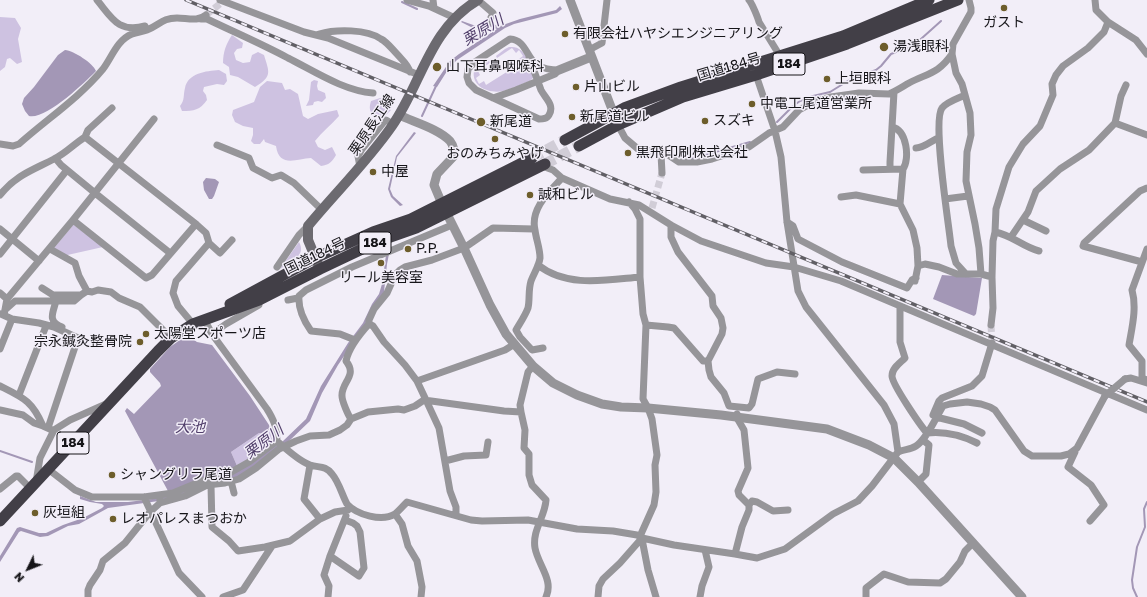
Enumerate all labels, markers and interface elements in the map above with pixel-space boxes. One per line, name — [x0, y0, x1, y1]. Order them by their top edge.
marker: ガスト — [999, 3, 1009, 13]
water label: 栗原川 — [459, 11, 507, 49]
place label: ガスト — [983, 15, 1025, 31]
place label: 有限会社ハヤシエンジニアリング — [573, 26, 783, 42]
marker: 有限会社ハヤシエンジニアリング — [560, 29, 570, 39]
place label: 湯浅眼科 — [893, 39, 949, 55]
marker: 湯浅眼科 — [878, 41, 890, 53]
street label: 国道184号 — [695, 49, 763, 85]
road number: 184 — [773, 53, 805, 75]
place label: 山下耳鼻咽喉科 — [446, 59, 544, 75]
marker: 山下耳鼻咽喉科 — [431, 61, 443, 73]
place label: 上垣眼科 — [835, 71, 891, 87]
marker: 上垣眼科 — [822, 74, 832, 84]
place label: 片山ビル — [584, 79, 640, 95]
marker: 片山ビル — [571, 82, 581, 92]
street label: 栗原長江線 — [345, 91, 399, 159]
place label: 中電工尾道営業所 — [760, 96, 872, 112]
marker: 中電工尾道営業所 — [747, 99, 757, 109]
place label: 新尾道ビル — [580, 109, 650, 125]
marker: 新尾道ビル — [567, 112, 577, 122]
place label: スズキ — [713, 113, 755, 129]
place label: 新尾道 — [490, 114, 532, 130]
marker: 新尾道 — [475, 116, 487, 128]
marker: スズキ — [700, 116, 710, 126]
marker: おのみちみやげ — [490, 134, 500, 144]
place label: 黒飛印刷株式会社 — [636, 145, 748, 161]
place label: おのみちみやげ — [446, 146, 544, 162]
marker: 黒飛印刷株式会社 — [623, 148, 633, 158]
place label: 中屋 — [381, 164, 409, 180]
marker: 中屋 — [368, 167, 378, 177]
place label: 誠和ビル — [538, 187, 594, 203]
marker: 誠和ビル — [525, 190, 535, 200]
road number: 184 — [359, 232, 391, 254]
street label: 国道184号 — [282, 234, 348, 278]
place label: P.P. — [416, 241, 439, 257]
marker: P.P. — [403, 244, 413, 254]
marker: リール美容室 — [376, 258, 386, 268]
place label: リール美容室 — [339, 270, 423, 286]
place label: 太陽堂スポーツ店 — [154, 326, 266, 342]
marker: 太陽堂スポーツ店 — [141, 329, 151, 339]
place label: 宗永鍼灸整骨院 — [34, 334, 132, 350]
marker: 宗永鍼灸整骨院 — [135, 337, 145, 347]
water label: 大池 — [175, 418, 205, 436]
water label: 栗原川 — [241, 421, 287, 463]
road number: 184 — [57, 432, 89, 454]
place label: シャングリラ尾道 — [120, 467, 232, 483]
marker: シャングリラ尾道 — [107, 470, 117, 480]
place label: 灰垣組 — [43, 505, 85, 521]
marker: 灰垣組 — [30, 508, 40, 518]
place label: レオパレスまつおか — [121, 511, 247, 527]
marker: レオパレスまつおか — [108, 514, 118, 524]
north arrow — [8, 549, 48, 589]
text: N — [11, 570, 26, 585]

